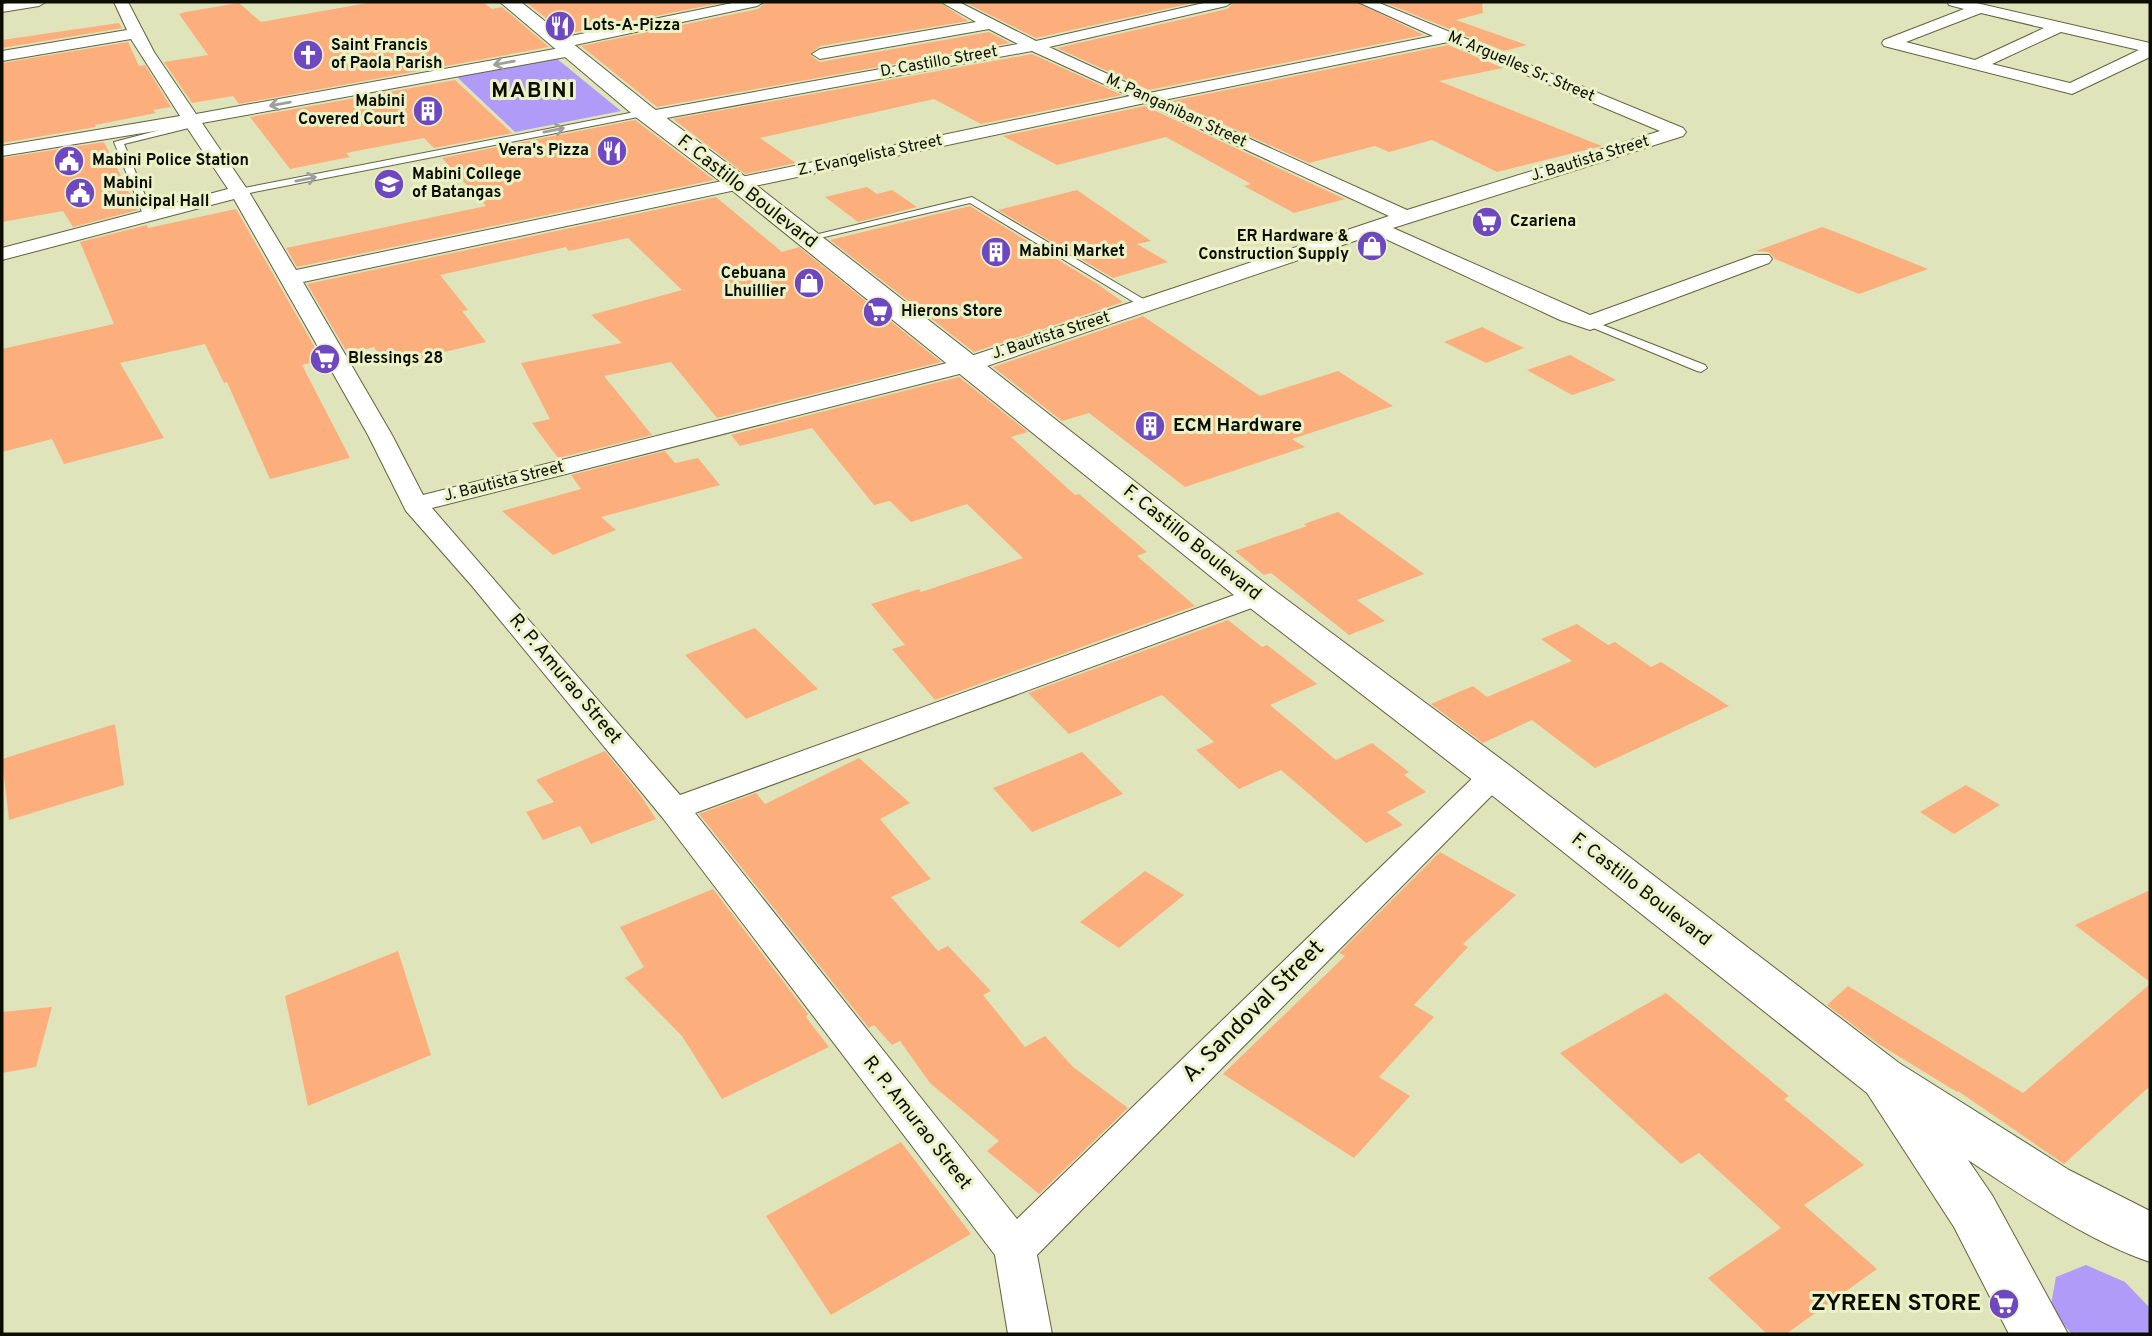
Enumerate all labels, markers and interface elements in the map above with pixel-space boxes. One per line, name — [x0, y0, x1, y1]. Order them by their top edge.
restaurant icon: Lots-A-Pizza — [543, 9, 577, 43]
place label: Lots-A-Pizza — [583, 16, 680, 36]
street label: M. Arguelles Sr. Street — [1445, 27, 1597, 107]
place label: Saint Francis of Paola Parish — [331, 36, 443, 74]
church icon: Saint Francis of Paola Parish — [291, 38, 325, 72]
street label: D. Castillo Street — [879, 42, 999, 82]
one-way arrow — [493, 57, 516, 70]
street label: M. Panganiban Street — [1102, 70, 1250, 152]
district label: MABINI — [491, 78, 577, 105]
place label: Mabini Covered Court — [298, 92, 405, 130]
building icon: Mabini Covered Court — [411, 94, 445, 128]
one-way arrow — [269, 98, 292, 111]
one-way arrow — [542, 123, 565, 137]
street label: F. Castillo Boulevard — [672, 130, 822, 254]
street label: Z. Evangelista Street — [796, 131, 944, 181]
street label: J. Bautista Street — [1528, 131, 1652, 187]
restaurant icon: Vera's Pizza — [595, 134, 629, 168]
place label: Vera's Pizza — [498, 141, 589, 161]
public building icon: Mabini Police Station — [52, 144, 86, 178]
place label: Mabini Police Station — [92, 151, 249, 171]
place label: Mabini College of Batangas — [412, 165, 521, 203]
school or university icon: Mabini College of Batangas — [372, 167, 406, 201]
one-way arrow — [294, 171, 317, 185]
place label: Mabini Municipal Hall — [103, 174, 209, 212]
public building icon: Mabini Municipal Hall — [63, 176, 97, 210]
supermarket icon: Czariena — [1470, 205, 1504, 239]
place label: Czariena — [1510, 212, 1576, 232]
place label: ER Hardware & Construction Supply — [1198, 227, 1349, 265]
shop icon: ER Hardware & Construction Supply — [1355, 229, 1389, 263]
building icon: Mabini Market — [979, 235, 1013, 269]
place label: Mabini Market — [1019, 242, 1125, 262]
place label: Cebuana Lhuillier — [721, 264, 786, 302]
shop icon: Cebuana Lhuillier — [792, 266, 826, 300]
supermarket icon: Hierons Store — [861, 295, 895, 329]
place label: Hierons Store — [901, 302, 1003, 322]
street label: J. Bautista Street — [989, 308, 1113, 364]
supermarket icon: Blessings 28 — [308, 342, 342, 376]
place label: Blessings 28 — [348, 349, 443, 369]
building icon: ECM Hardware — [1133, 409, 1167, 443]
place label: ECM Hardware — [1173, 414, 1302, 438]
street label: J. Bautista Street — [442, 457, 566, 507]
street label: F. Castillo Boulevard — [1118, 480, 1266, 606]
street label: R. P. Amurao Street — [503, 609, 627, 749]
street label: F. Castillo Boulevard — [1566, 828, 1716, 952]
street label: A. Sandoval Street — [1177, 935, 1331, 1089]
street label: R. P. Amurao Street — [857, 1051, 977, 1195]
supermarket icon: ZYREEN STORE — [1987, 1287, 2021, 1321]
place label: ZYREEN STORE — [1811, 1290, 1981, 1319]

